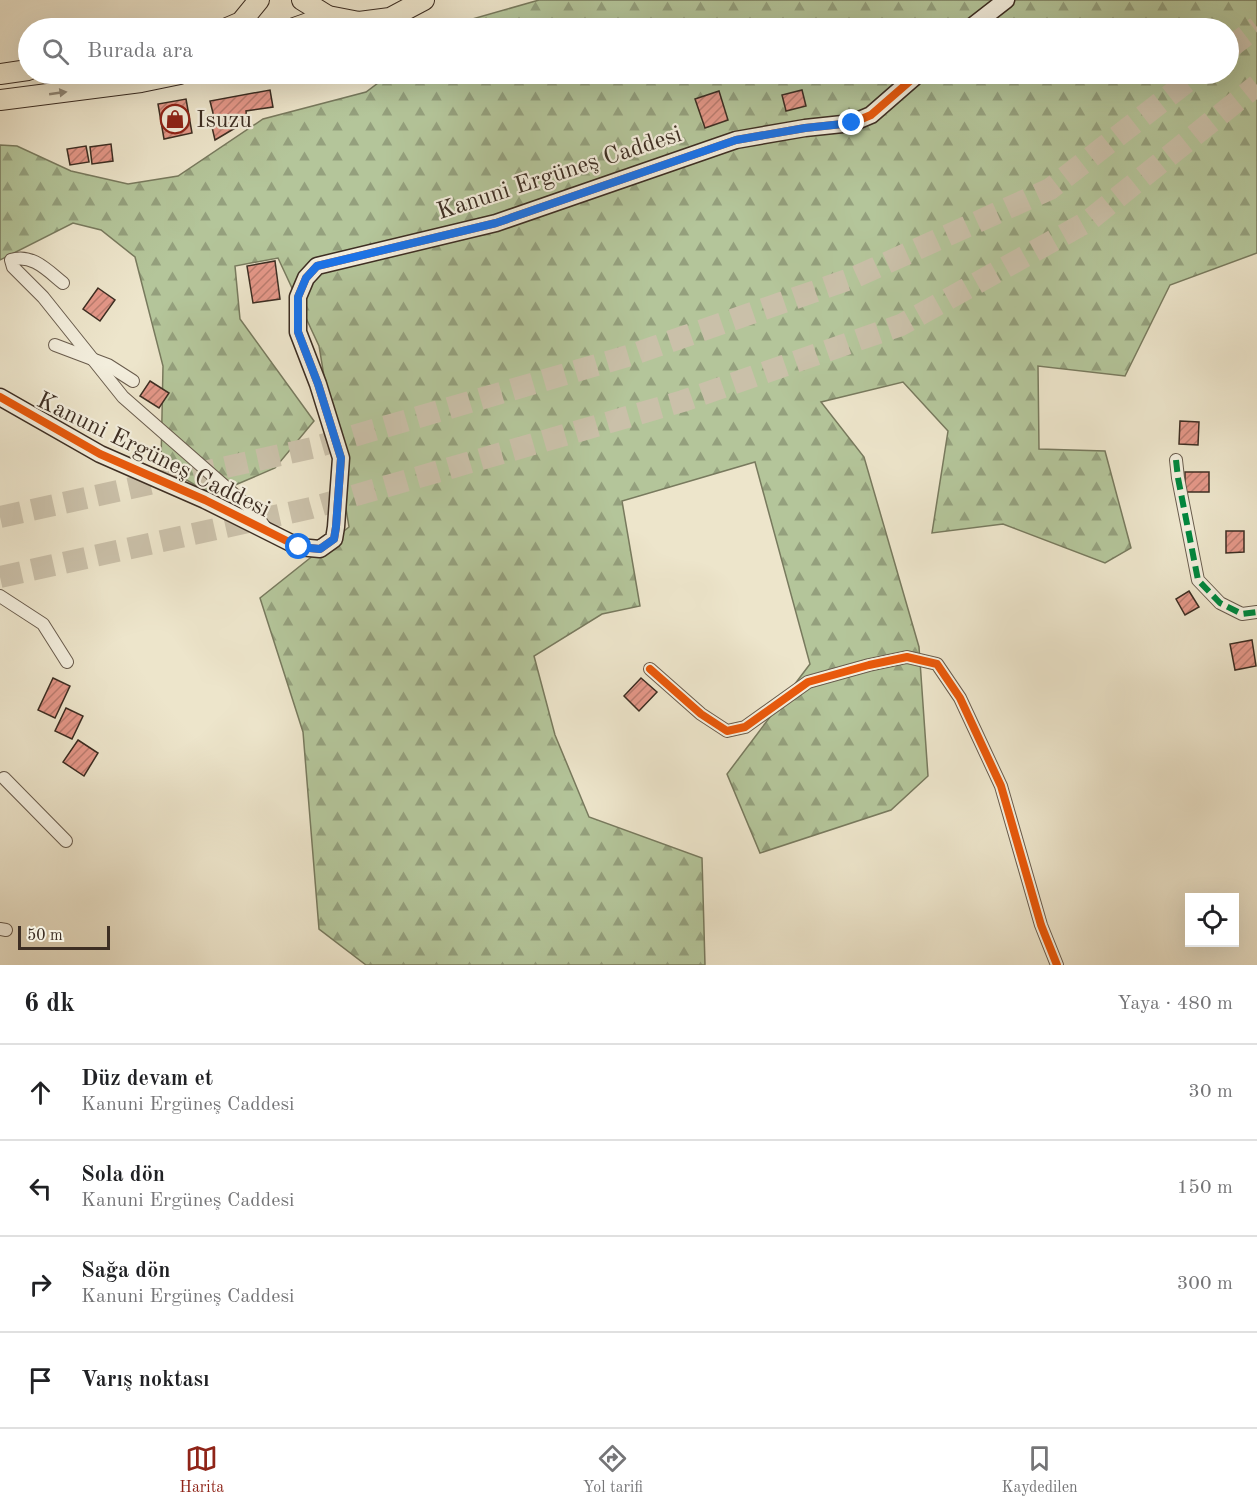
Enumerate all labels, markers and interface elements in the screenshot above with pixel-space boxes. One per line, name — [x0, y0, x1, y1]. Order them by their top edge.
search box — [18, 18, 1239, 84]
icon: search — [39, 35, 72, 68]
text: Burada ara — [87, 40, 193, 62]
one-way arrow — [49, 89, 68, 98]
shop icon: Isuzu — [159, 103, 191, 135]
place label: Isuzu — [196, 109, 252, 133]
route end — [838, 109, 864, 135]
street label: Kanuni Ergüneş Caddesi — [434, 123, 685, 225]
street label: Kanuni Ergüneş Caddesi — [33, 389, 274, 523]
route start — [285, 533, 311, 559]
map controls — [1185, 893, 1239, 947]
button: locate — [1185, 893, 1239, 947]
scale bar — [18, 923, 110, 950]
text: 50 m — [27, 928, 63, 944]
text: 6 dk — [24, 991, 75, 1017]
text: Yaya · 480 m — [1117, 994, 1233, 1014]
text: Düz devam et — [81, 1068, 213, 1090]
icon: ahead — [24, 1076, 57, 1109]
text: 30 m — [1188, 1082, 1233, 1102]
text: Kanuni Ergüneş Caddesi — [81, 1095, 294, 1115]
text: Sola dön — [81, 1164, 165, 1186]
icon: left — [24, 1172, 57, 1205]
text: 150 m — [1177, 1178, 1233, 1198]
text: Kanuni Ergüneş Caddesi — [81, 1191, 294, 1211]
text: Sağa dön — [81, 1260, 171, 1282]
icon: right — [24, 1268, 57, 1301]
text: 300 m — [1177, 1274, 1233, 1294]
text: Kanuni Ergüneş Caddesi — [81, 1287, 294, 1307]
icon: arrive — [24, 1364, 57, 1397]
text: Varış noktası — [81, 1369, 210, 1391]
tab: Harita — [179, 1442, 224, 1498]
tab: Yol tarifi — [583, 1442, 643, 1498]
tab: Kaydedilen — [1002, 1442, 1078, 1498]

